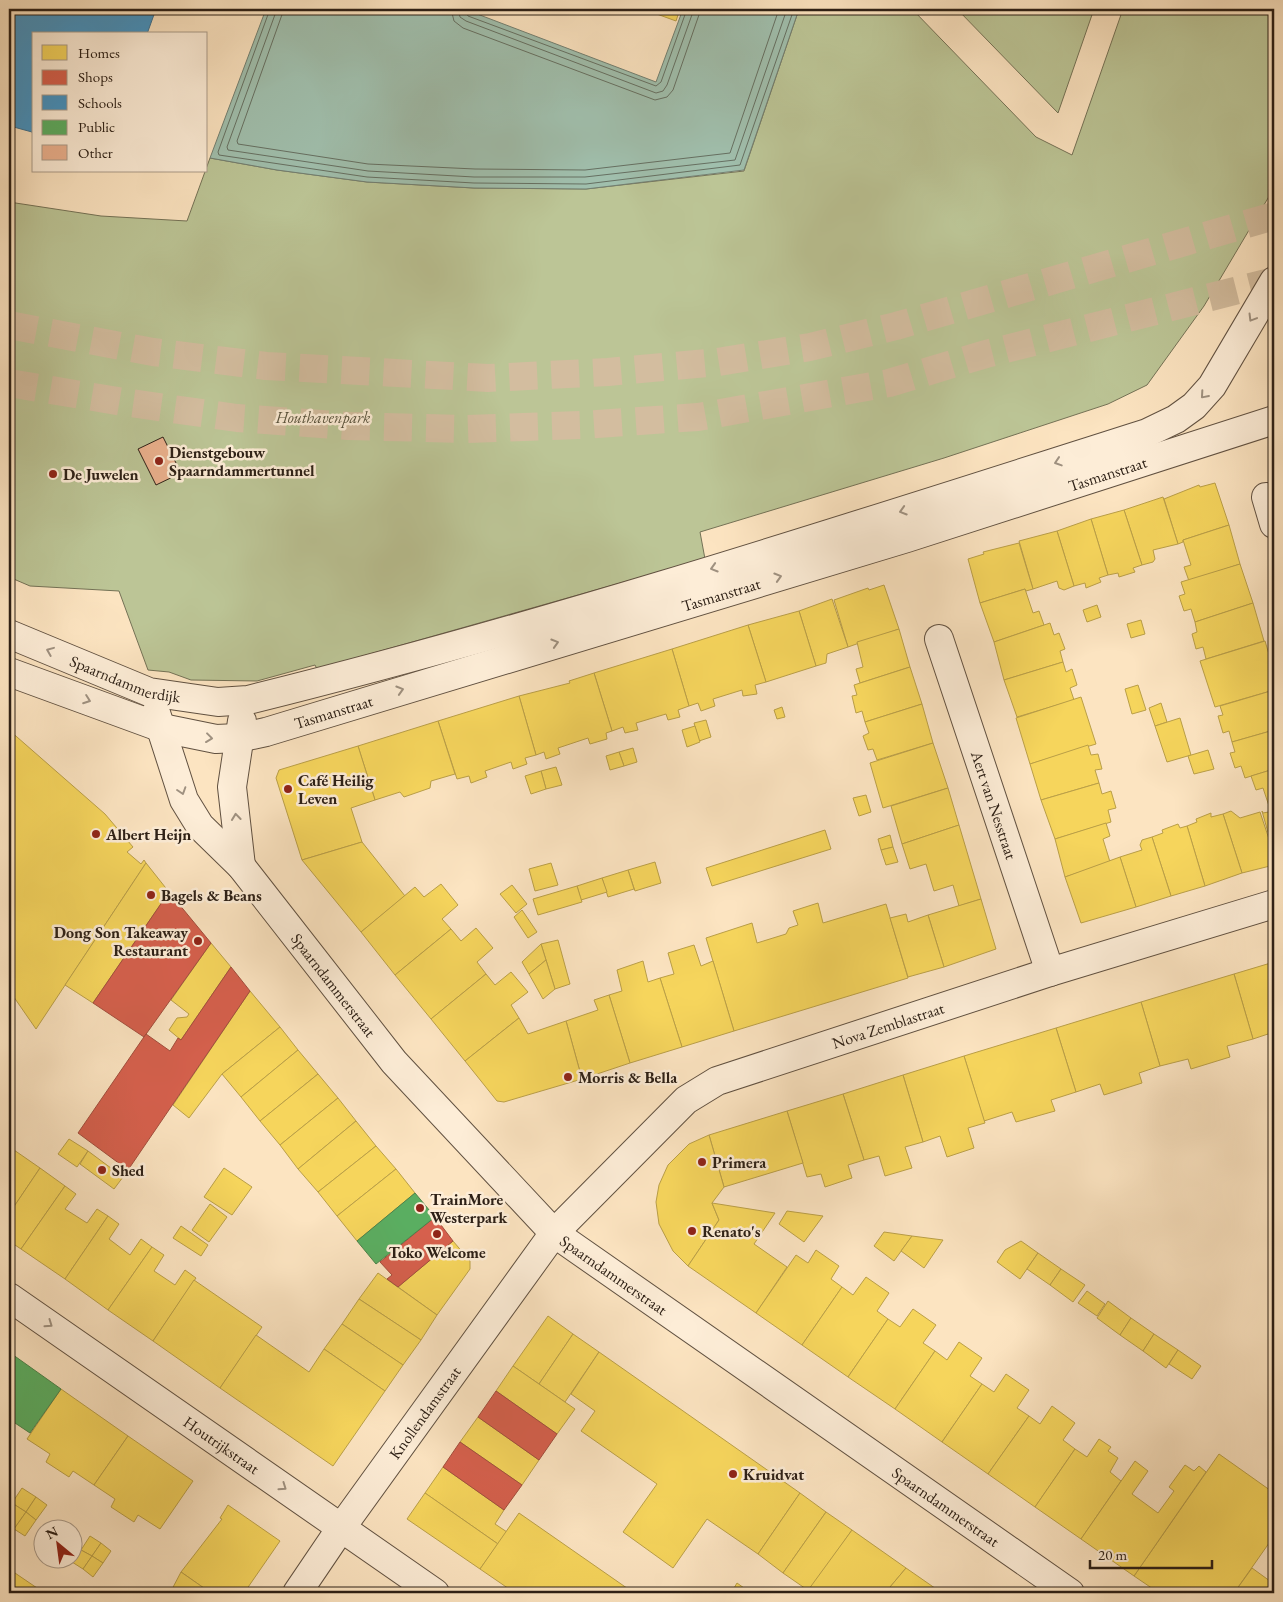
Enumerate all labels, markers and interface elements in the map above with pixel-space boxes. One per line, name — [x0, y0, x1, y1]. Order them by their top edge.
legend — [32, 32, 208, 172]
text: Homes — [78, 43, 120, 62]
text: Shops — [78, 67, 113, 86]
text: Schools — [78, 93, 122, 112]
text: Public — [78, 117, 115, 136]
text: Other — [78, 143, 113, 162]
one-way arrow — [1248, 312, 1258, 321]
one-way arrow — [1200, 390, 1209, 399]
park label: Houthavenpark — [275, 407, 371, 428]
place label: Dienstgebouw Spaarndammertunnel — [169, 442, 315, 481]
street label: Tasmanstraat — [1066, 452, 1150, 496]
marker: Dienstgebouw Spaarndammertunnel — [153, 455, 165, 467]
one-way arrow — [1054, 456, 1062, 466]
place label: De Juwelen — [63, 464, 139, 485]
marker: De Juwelen — [47, 468, 59, 480]
one-way arrow — [899, 505, 907, 515]
one-way arrow — [710, 563, 718, 573]
one-way arrow — [773, 572, 782, 582]
street label: Tasmanstraat — [679, 573, 763, 617]
one-way arrow — [551, 639, 559, 649]
one-way arrow — [46, 647, 55, 658]
street label: Spaarndammerdijk — [67, 650, 182, 707]
one-way arrow — [395, 685, 403, 695]
street label: Tasmanstraat — [291, 690, 375, 734]
one-way arrow — [83, 695, 91, 705]
one-way arrow — [206, 732, 214, 743]
street label: Aert van Nesstraat — [966, 747, 1022, 862]
place label: Café Heilig Leven — [298, 770, 374, 809]
marker: Café Heilig Leven — [282, 783, 294, 795]
one-way arrow — [176, 786, 186, 795]
one-way arrow — [231, 813, 242, 821]
place label: Albert Heijn — [105, 824, 191, 845]
marker: Albert Heijn — [90, 828, 102, 840]
place label: Bagels & Beans — [161, 885, 262, 906]
marker: Bagels & Beans — [145, 889, 157, 901]
place label: Dong Son Takeaway Restaurant — [54, 922, 188, 961]
street label: Spaarndammerstraat — [286, 929, 381, 1041]
marker: Dong Son Takeaway Restaurant — [192, 935, 204, 947]
street label: Nova Zemblastraat — [829, 997, 947, 1054]
place label: Morris & Bella — [578, 1067, 678, 1088]
marker: Morris & Bella — [562, 1071, 574, 1083]
place label: Primera — [712, 1152, 767, 1173]
marker: Primera — [696, 1156, 708, 1168]
place label: Shed — [112, 1160, 144, 1181]
marker: Shed — [96, 1164, 108, 1176]
place label: TrainMore Westerpark — [430, 1189, 508, 1228]
marker: TrainMore Westerpark — [414, 1202, 426, 1214]
place label: Renato's — [702, 1221, 761, 1242]
marker: Renato's — [686, 1225, 698, 1237]
marker: Toko Welcome — [431, 1228, 443, 1240]
street label: Spaarndammerstraat — [556, 1230, 671, 1320]
place label: Toko Welcome — [388, 1242, 486, 1263]
one-way arrow — [43, 1318, 53, 1327]
street label: Knollendamstraat — [384, 1362, 465, 1463]
street label: Houtrijkstraat — [179, 1411, 264, 1479]
street label: Spaarndammerstraat — [888, 1462, 1004, 1552]
place label: Kruidvat — [743, 1464, 804, 1485]
marker: Kruidvat — [727, 1468, 739, 1480]
one-way arrow — [277, 1481, 287, 1490]
north arrow — [32, 1520, 82, 1570]
text: N — [42, 1522, 62, 1543]
scale bar — [1090, 1537, 1213, 1569]
text: 20 m — [1098, 1545, 1127, 1564]

